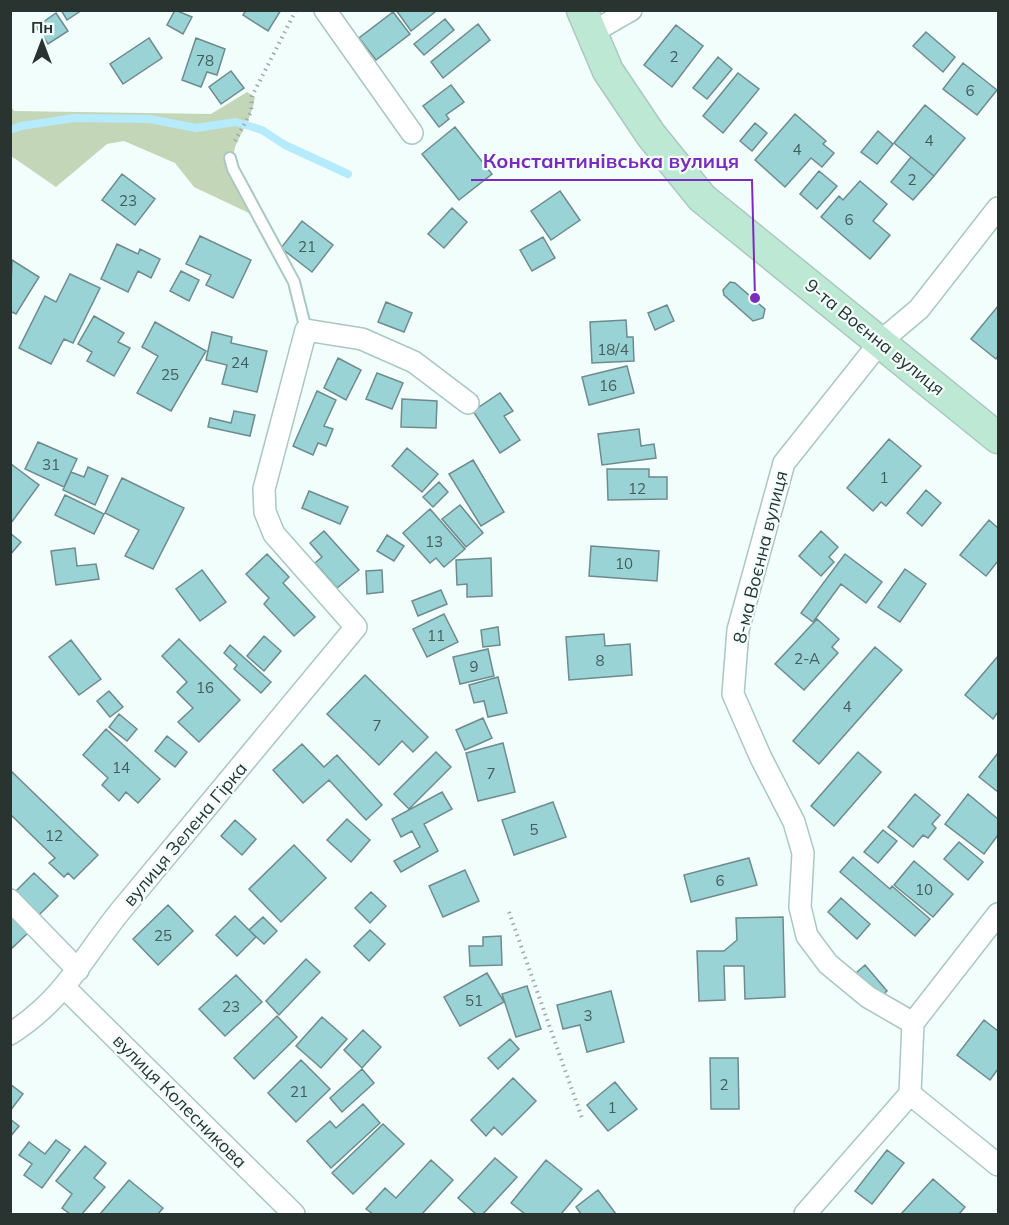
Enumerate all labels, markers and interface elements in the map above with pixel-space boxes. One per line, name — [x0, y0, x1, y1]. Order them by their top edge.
north arrow — [12, 12, 72, 72]
text: Пн — [31, 17, 53, 37]
house number: 2 — [669, 47, 679, 66]
house number: 78 — [196, 51, 214, 70]
house number: 6 — [965, 81, 975, 100]
house number: 4 — [924, 131, 934, 150]
house number: 4 — [792, 140, 802, 159]
callout: Константинівська вулиця — [471, 142, 752, 180]
text: Константинівська вулиця — [483, 148, 739, 173]
house number: 2 — [907, 170, 917, 189]
house number: 23 — [119, 191, 137, 210]
house number: 6 — [844, 210, 854, 229]
house number: 21 — [298, 237, 316, 256]
street label: 9-та Воєнна вулиця — [800, 274, 950, 400]
house number: 18/4 — [597, 340, 629, 359]
house number: 24 — [231, 353, 249, 372]
house number: 25 — [161, 365, 179, 384]
house number: 16 — [599, 376, 617, 395]
house number: 31 — [42, 455, 60, 474]
street label: 8-ма Воєнна вулиця — [727, 468, 793, 646]
house number: 1 — [879, 468, 889, 487]
house number: 12 — [628, 479, 646, 498]
house number: 13 — [425, 532, 443, 551]
house number: 10 — [615, 554, 633, 573]
house number: 11 — [427, 626, 445, 645]
house number: 2-А — [794, 649, 820, 668]
house number: 8 — [595, 651, 605, 670]
house number: 9 — [469, 657, 479, 676]
house number: 16 — [196, 678, 214, 697]
house number: 4 — [842, 697, 852, 716]
house number: 7 — [372, 716, 382, 735]
street label: вулиця Зелена Гірка — [118, 757, 252, 911]
house number: 14 — [112, 758, 130, 777]
house number: 7 — [486, 764, 496, 783]
house number: 5 — [529, 820, 539, 839]
house number: 12 — [45, 826, 63, 845]
house number: 6 — [715, 871, 725, 890]
house number: 10 — [915, 880, 933, 899]
house number: 25 — [154, 926, 172, 945]
house number: 51 — [465, 991, 483, 1010]
house number: 23 — [222, 997, 240, 1016]
house number: 3 — [583, 1006, 593, 1025]
street label: вулиця Колесникова — [108, 1029, 252, 1173]
house number: 2 — [719, 1075, 729, 1094]
house number: 21 — [290, 1082, 308, 1101]
house number: 1 — [607, 1098, 617, 1117]

